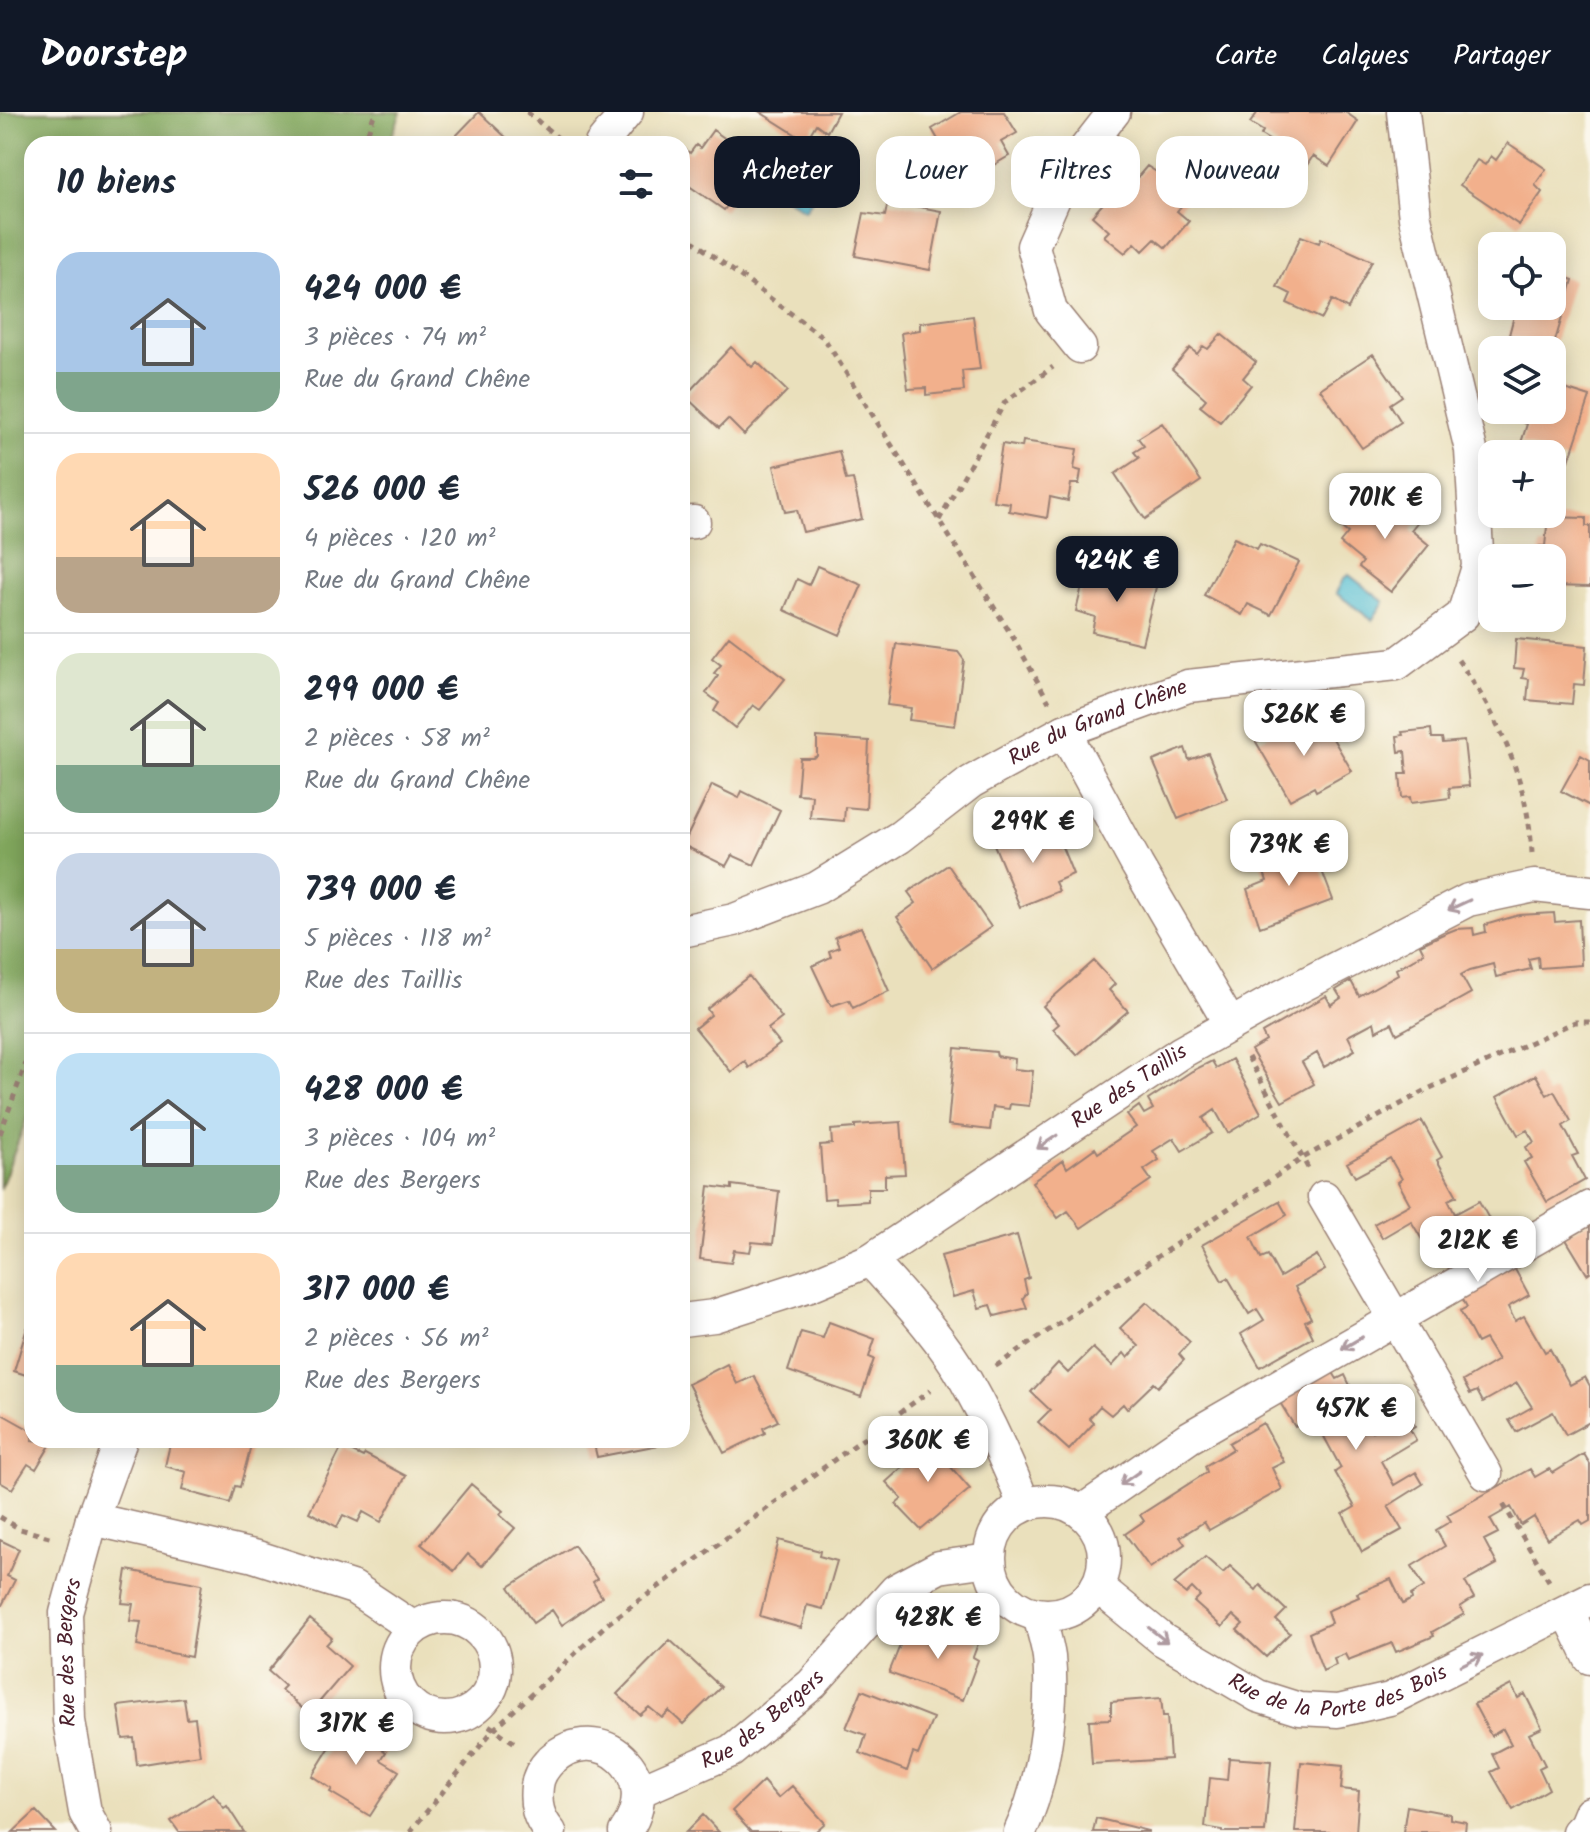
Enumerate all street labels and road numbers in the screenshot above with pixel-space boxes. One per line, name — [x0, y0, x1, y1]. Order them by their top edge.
street label: Rue du Grand Chêne — [1002, 670, 1193, 776]
street label: Rue des Taillis — [1064, 1034, 1194, 1139]
street label: Rue des Bergers — [48, 1574, 92, 1727]
street label: Rue de la Porte des Bois — [1221, 1654, 1453, 1688]
street label: Rue des Bergers — [696, 1662, 834, 1779]

